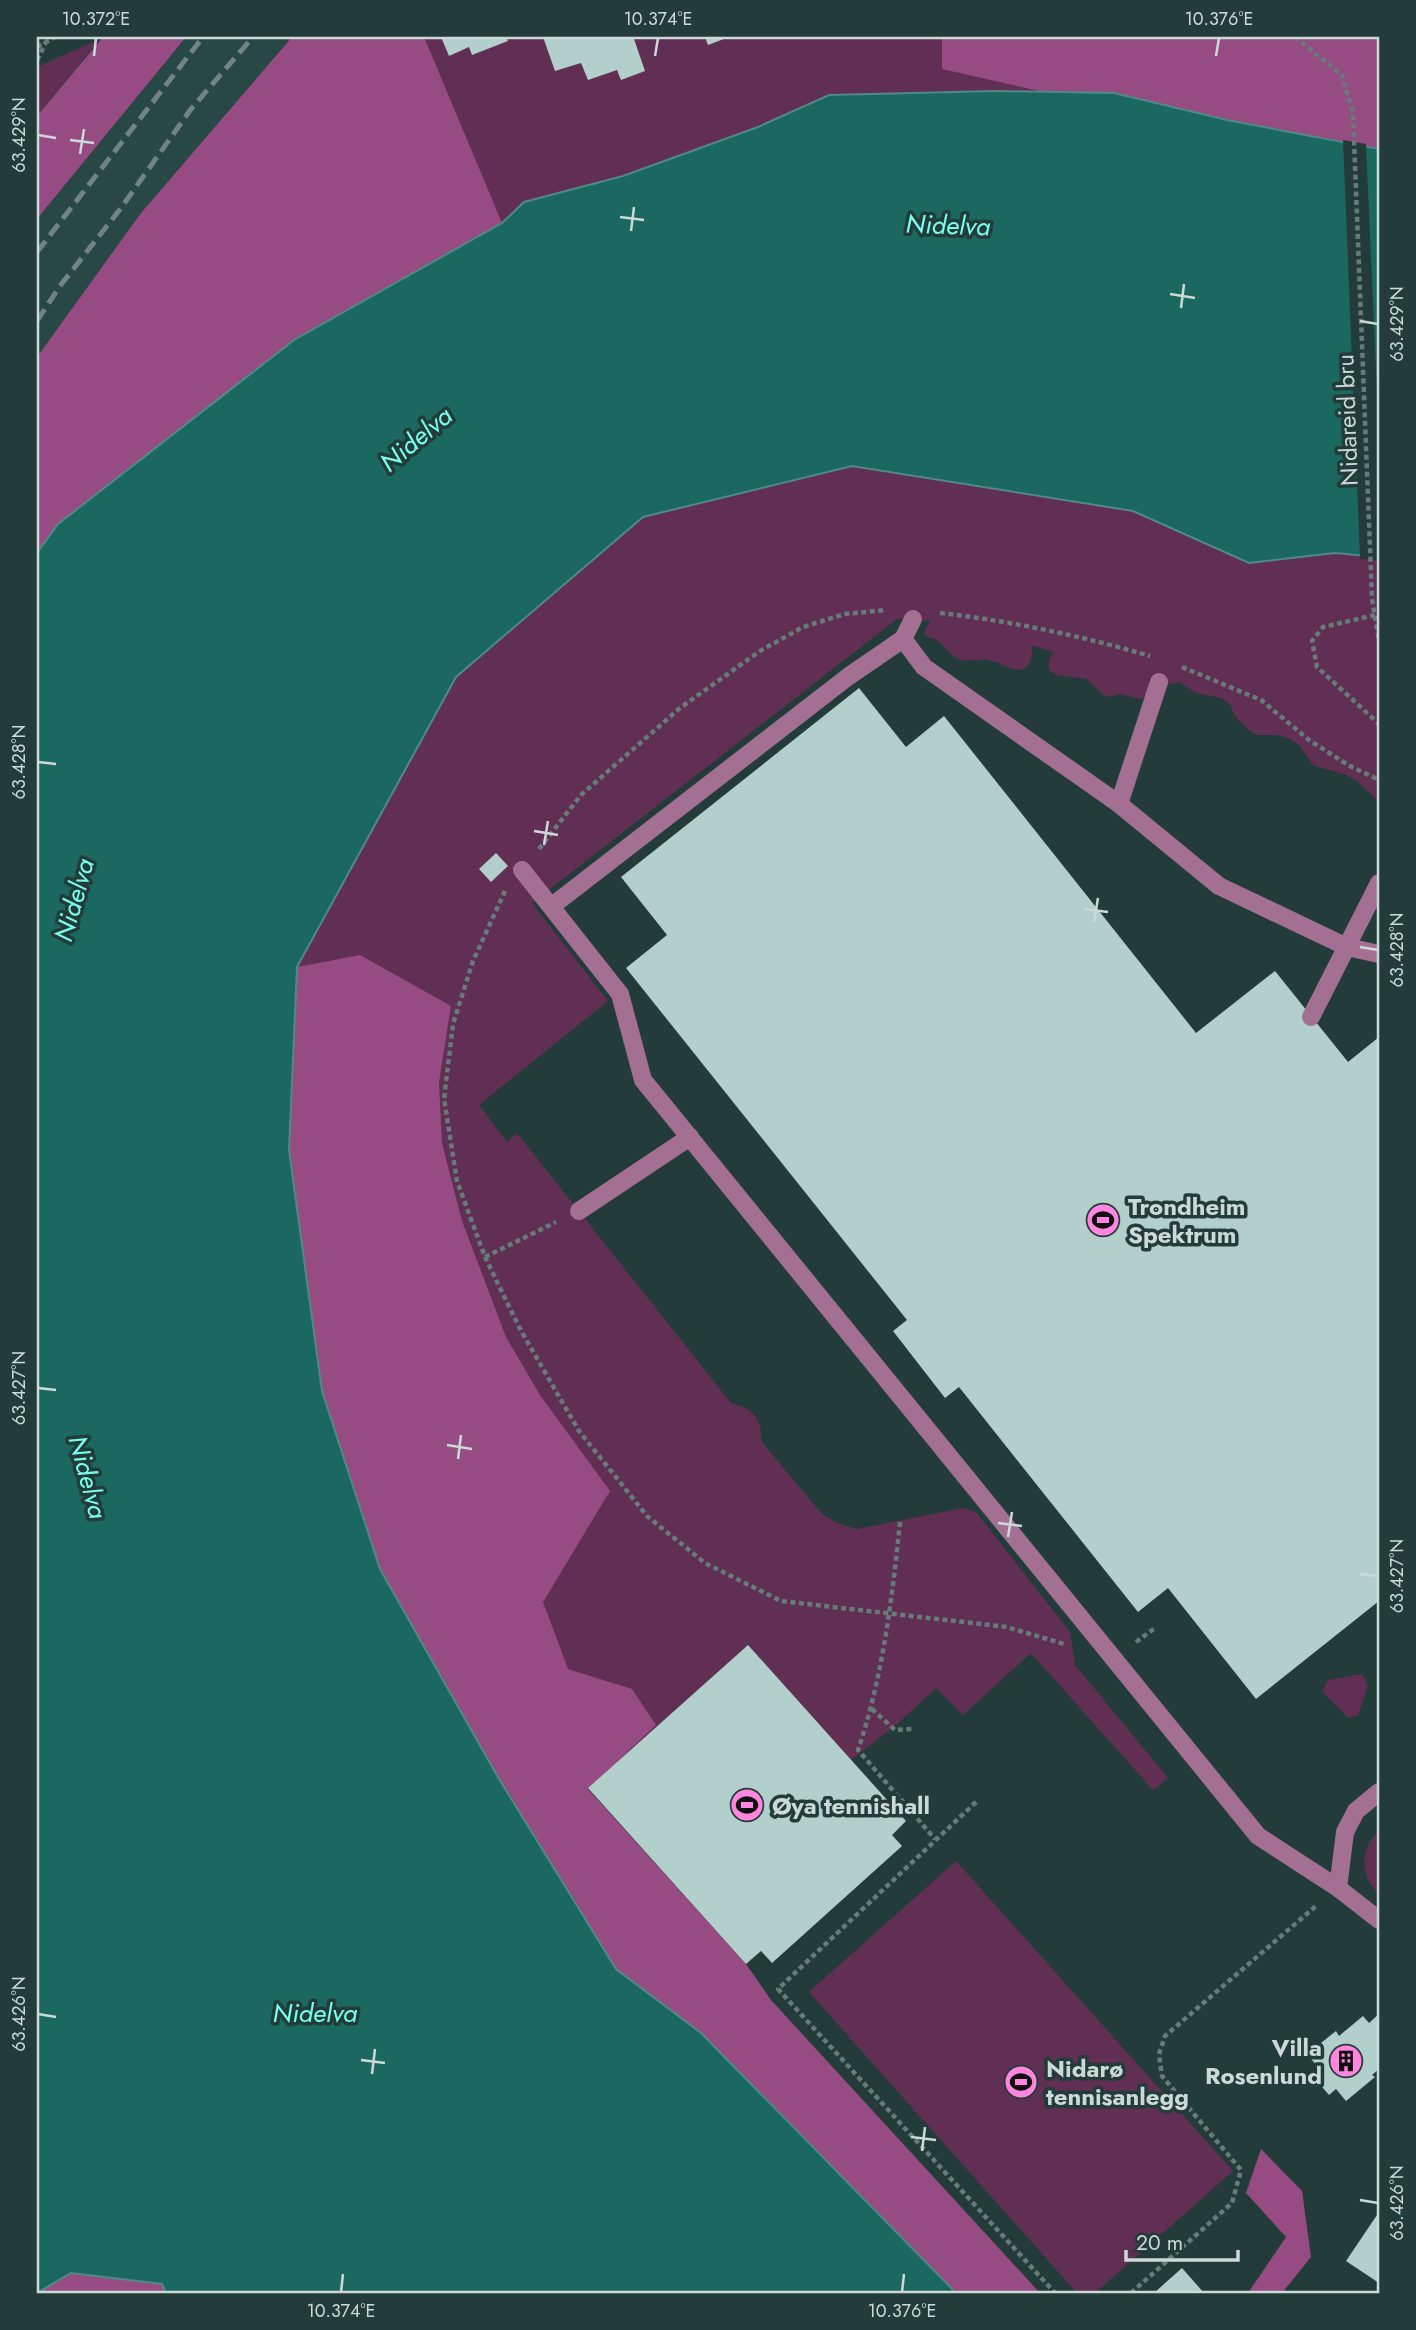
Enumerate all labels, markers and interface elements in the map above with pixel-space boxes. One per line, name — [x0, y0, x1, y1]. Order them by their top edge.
text: 10.372°E — [62, 6, 130, 32]
text: 10.374°E — [624, 6, 692, 32]
text: 10.376°E — [1185, 6, 1253, 32]
text: 63.429°N — [6, 97, 32, 173]
water label: Nidelva — [905, 205, 992, 245]
text: 63.429°N — [1384, 286, 1410, 362]
street label: Nidareid bru — [1327, 353, 1367, 487]
water label: Nidelva — [371, 397, 461, 481]
text: 63.428°N — [6, 725, 32, 799]
water label: Nidelva — [44, 853, 104, 946]
text: 63.428°N — [1384, 913, 1410, 987]
place label: Trondheim Spektrum — [1128, 1189, 1246, 1252]
sports icon: Trondheim Spektrum — [1084, 1201, 1122, 1239]
text: 63.427°N — [6, 1351, 32, 1425]
water label: Nidelva — [59, 1431, 117, 1523]
text: 63.427°N — [1384, 1539, 1410, 1613]
sports icon: Øya tennishall — [728, 1786, 766, 1824]
place label: Øya tennishall — [772, 1788, 930, 1823]
text: 63.426°N — [6, 1976, 32, 2052]
water label: Nidelva — [273, 1994, 358, 2032]
place label: Villa Rosenlund — [1205, 2030, 1322, 2093]
building icon: Villa Rosenlund — [1327, 2042, 1365, 2080]
place label: Nidarø tennisanlegg — [1046, 2051, 1189, 2114]
sports icon: Nidarø tennisanlegg — [1002, 2063, 1040, 2101]
text: 63.426°N — [1384, 2165, 1410, 2241]
scale bar — [1126, 2218, 1238, 2262]
text: 20 m — [1136, 2228, 1183, 2258]
text: 10.374°E — [307, 2298, 375, 2324]
text: 10.376°E — [868, 2298, 936, 2324]

